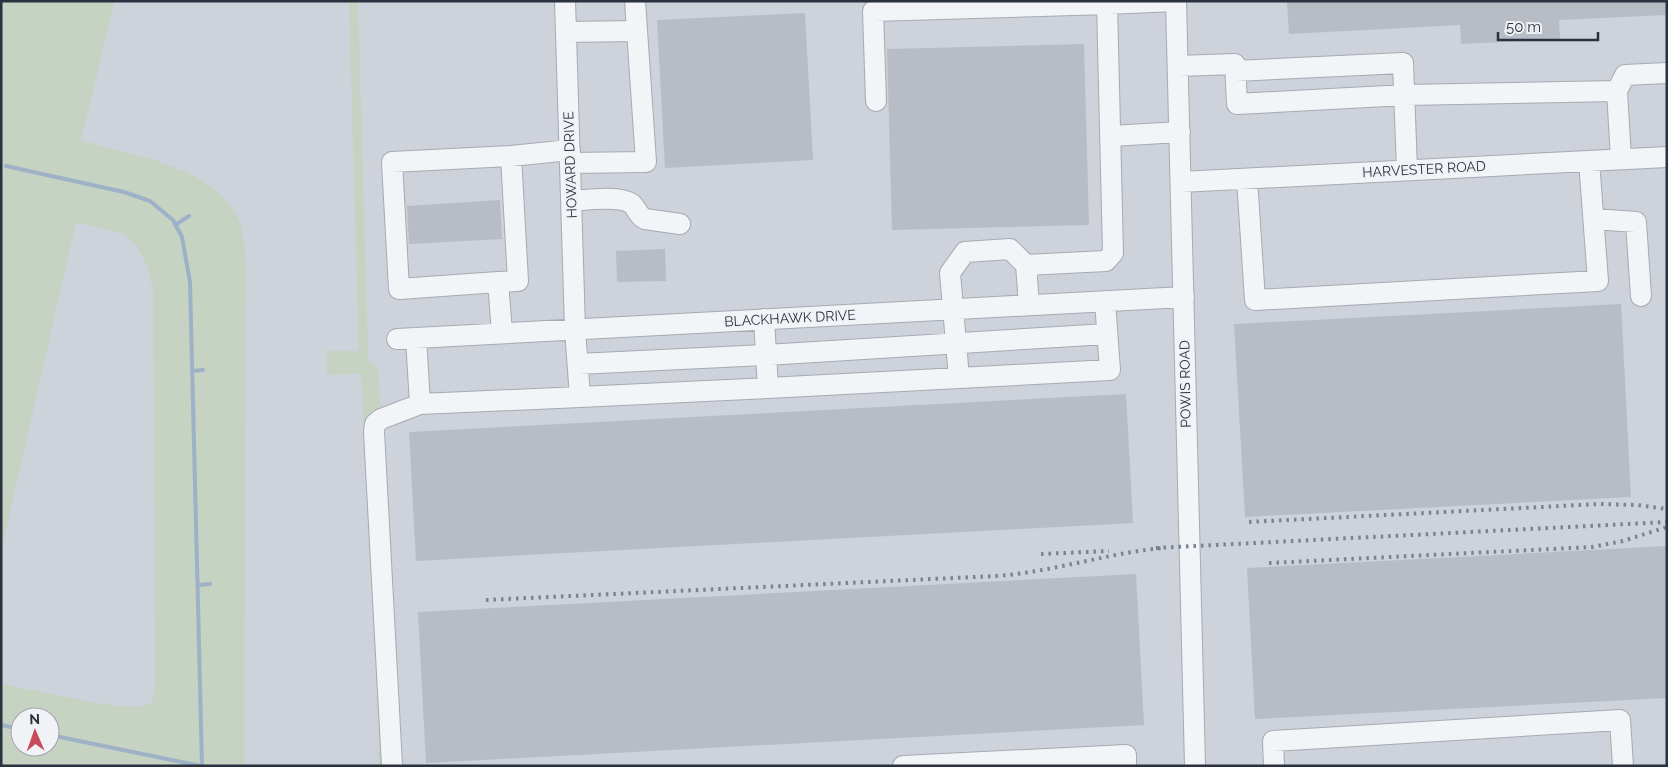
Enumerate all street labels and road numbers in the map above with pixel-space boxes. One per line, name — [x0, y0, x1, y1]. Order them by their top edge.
street label: HOWARD DRIVE — [560, 111, 580, 219]
street label: HARVESTER ROAD — [1362, 158, 1486, 180]
street label: BLACKHAWK DRIVE — [724, 307, 856, 329]
street label: POWIS ROAD — [1176, 340, 1194, 428]

